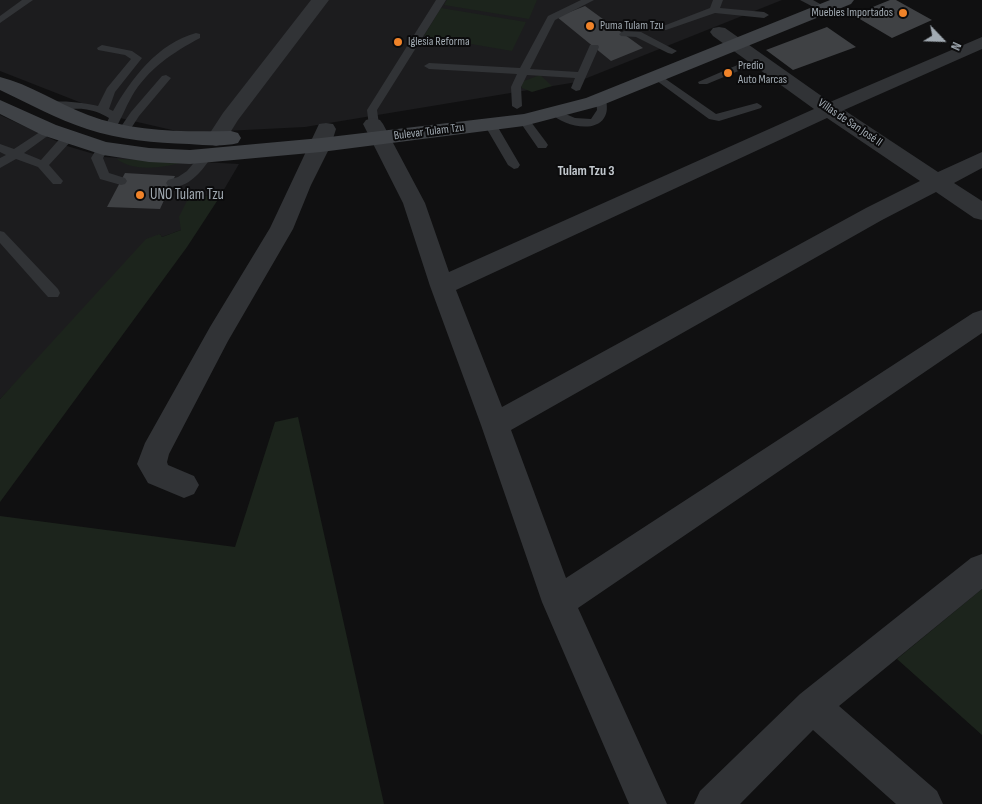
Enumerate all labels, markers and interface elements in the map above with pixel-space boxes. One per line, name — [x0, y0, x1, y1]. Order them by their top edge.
place label: Muebles Importados — [812, 6, 893, 20]
marker: Muebles Importados — [897, 7, 909, 19]
north arrow — [917, 15, 967, 65]
place label: Puma Tulam Tzu — [600, 19, 664, 33]
marker: Puma Tulam Tzu — [584, 20, 596, 32]
place label: Iglesia Reforma — [408, 35, 470, 49]
marker: Iglesia Reforma — [392, 36, 404, 48]
text: N — [947, 39, 965, 53]
place label: Predio Auto Marcas — [738, 59, 787, 87]
marker: Predio Auto Marcas — [722, 67, 734, 79]
street label: Villas de San José II — [815, 96, 885, 150]
street label: Bulevar Tulam Tzu — [393, 121, 465, 143]
district label: Tulam Tzu 3 — [557, 163, 615, 179]
place label: UNO Tulam Tzu — [150, 186, 224, 204]
marker: UNO Tulam Tzu — [134, 189, 146, 201]

